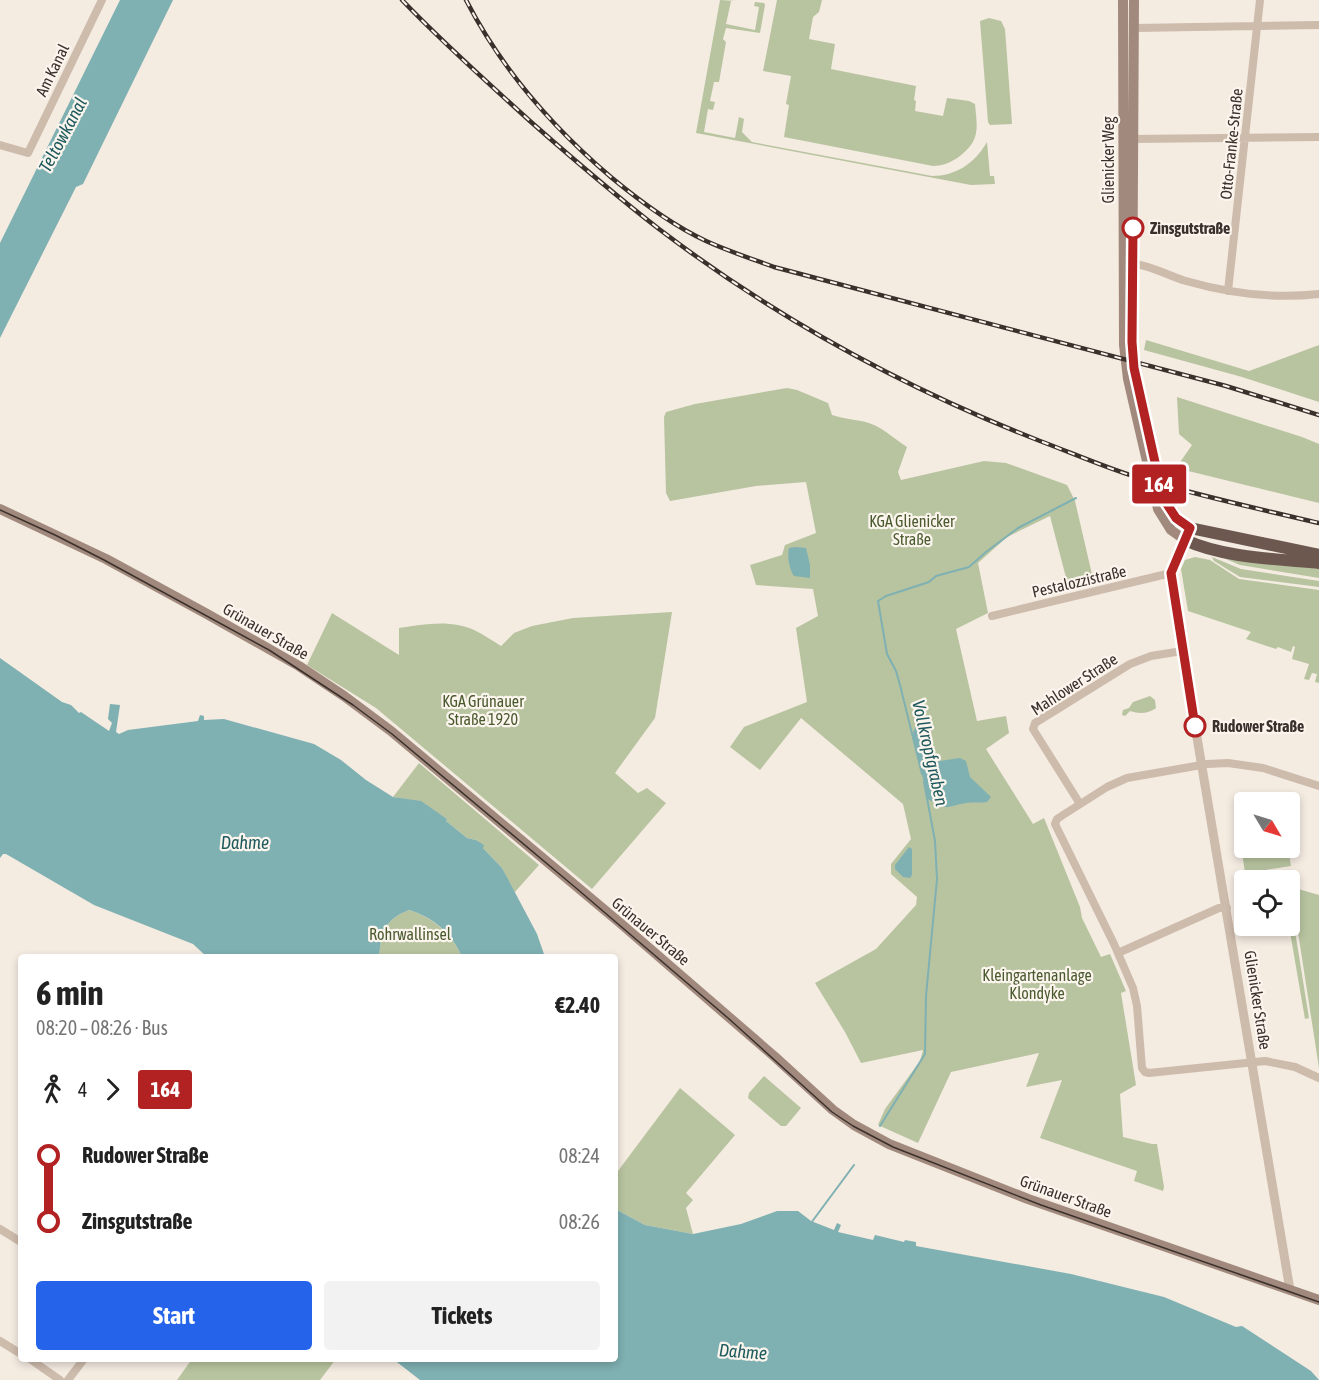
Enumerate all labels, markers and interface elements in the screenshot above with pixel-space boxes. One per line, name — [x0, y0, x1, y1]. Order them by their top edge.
street label: Am Kanal — [32, 40, 73, 99]
street label: Otto-Franke-Straße — [1216, 88, 1246, 200]
water label: Teltowkanal — [34, 94, 91, 176]
street label: Glienicker Weg — [1099, 116, 1118, 204]
marker: Zinsgutstraße — [1122, 217, 1144, 239]
place label: Zinsgutstraße — [1150, 219, 1230, 237]
line badge: 164 — [1124, 464, 1194, 504]
text: 164 — [1144, 472, 1174, 496]
park label: KGA Glienicker Straße — [869, 512, 955, 548]
street label: Pestalozzistraße — [1030, 561, 1128, 601]
street label: Grünauer Straße — [220, 599, 312, 663]
street label: Mahlower Straße — [1028, 650, 1120, 718]
park label: KGA Grünauer Straße 1920 — [442, 692, 524, 728]
water label: Vollkropfgraben — [908, 698, 953, 808]
marker: Rudower Straße — [1184, 715, 1206, 737]
place label: Rudower Straße — [1212, 717, 1304, 735]
north arrow — [1234, 792, 1300, 858]
map controls — [1234, 792, 1300, 936]
water label: Dahme — [221, 832, 269, 853]
button: locate — [1234, 870, 1300, 936]
street label: Grünauer Straße — [608, 893, 694, 969]
park label: Rohrwallinsel — [369, 925, 452, 943]
street label: Glienicker Straße — [1241, 949, 1275, 1051]
park label: Kleingartenanlage Klondyke — [982, 966, 1092, 1003]
text: 6 min — [36, 974, 103, 1012]
text: €2.40 — [555, 992, 600, 1018]
text: 08:20 – 08:26 · Bus — [36, 1016, 168, 1039]
icon: walk — [36, 1073, 69, 1106]
icon: forward — [96, 1073, 129, 1106]
text: 164 — [150, 1077, 180, 1101]
text: 4 — [78, 1078, 87, 1101]
text: Rudower Straße — [82, 1142, 209, 1168]
text: 08:24 — [559, 1144, 600, 1167]
street label: Grünauer Straße — [1018, 1171, 1114, 1221]
text: Zinsgutstraße — [82, 1208, 193, 1234]
text: 08:26 — [559, 1210, 600, 1233]
button: Start — [36, 1281, 312, 1350]
button: Tickets — [324, 1281, 600, 1350]
water label: Dahme — [718, 1339, 768, 1364]

